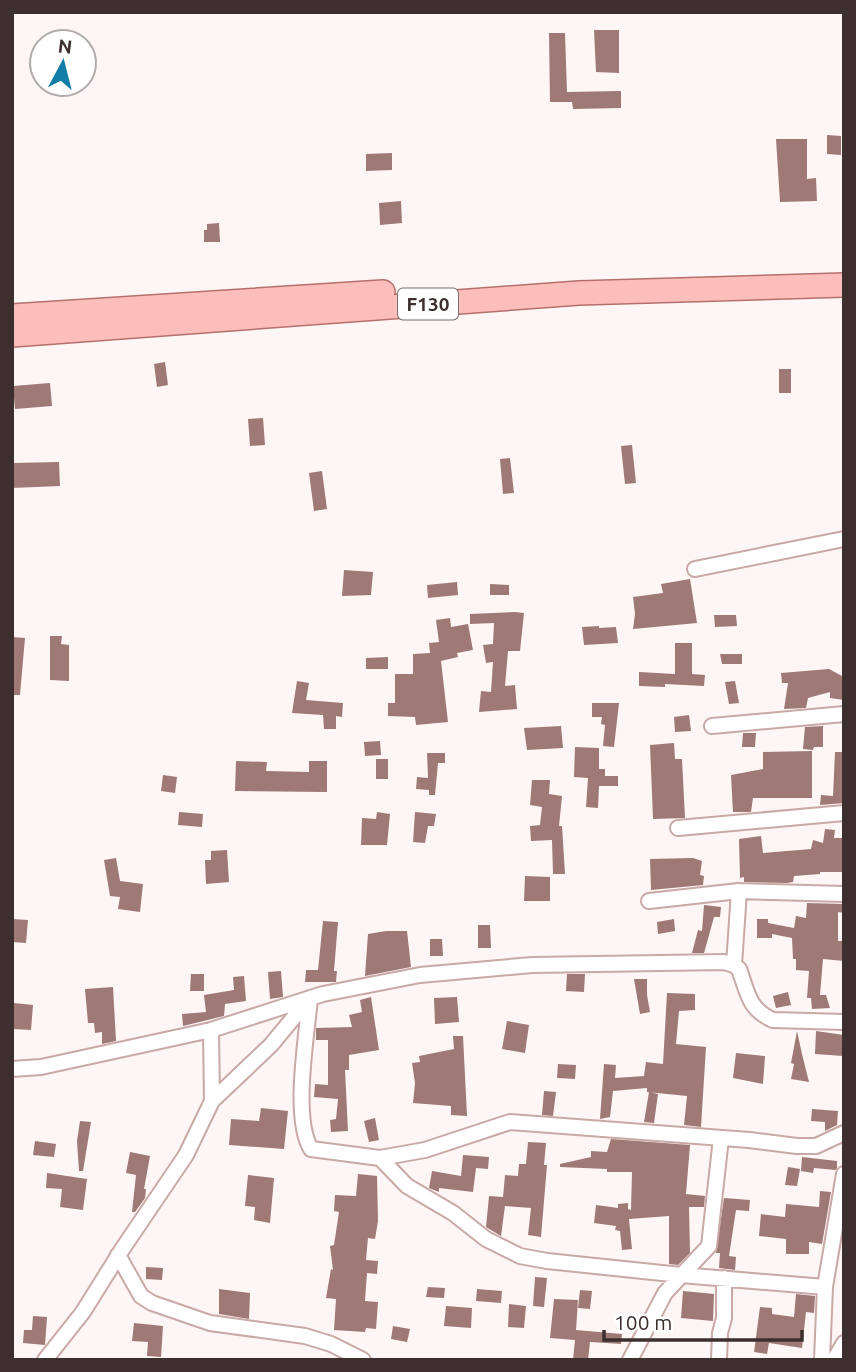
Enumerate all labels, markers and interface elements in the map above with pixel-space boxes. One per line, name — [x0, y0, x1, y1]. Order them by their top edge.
north arrow — [28, 28, 98, 98]
text: N — [57, 34, 73, 58]
road number: F130 — [398, 288, 458, 320]
scale bar — [604, 1298, 802, 1342]
text: 100 m — [614, 1310, 672, 1334]

